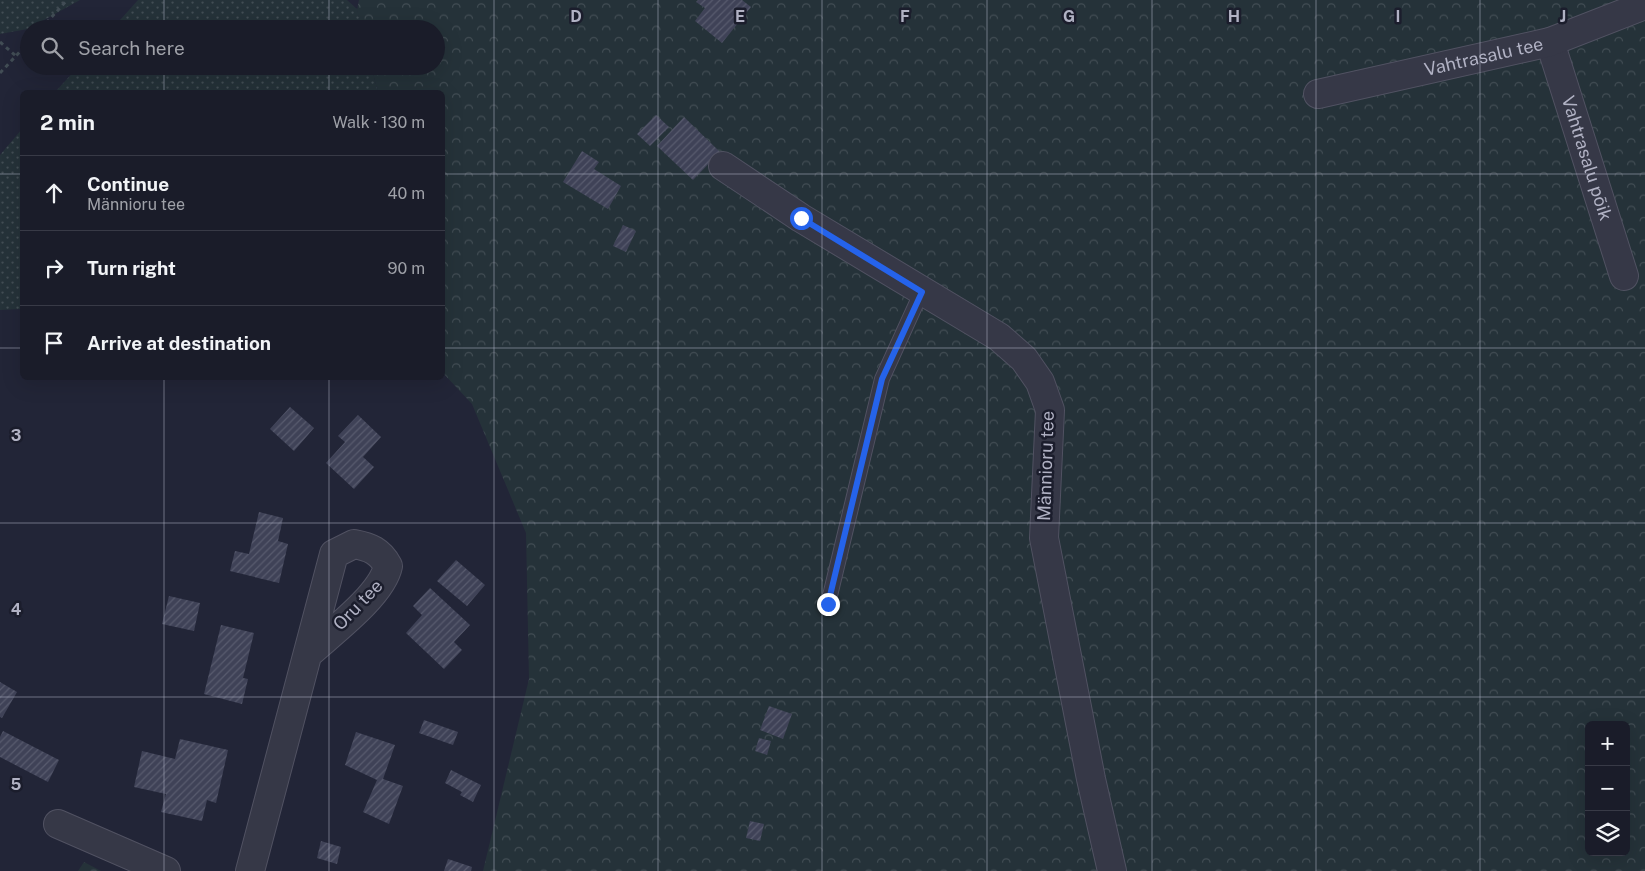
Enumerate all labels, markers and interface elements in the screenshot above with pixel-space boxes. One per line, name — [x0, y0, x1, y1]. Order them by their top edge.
text: D — [570, 7, 582, 26]
text: E — [735, 7, 745, 26]
text: F — [900, 7, 910, 26]
text: G — [1063, 7, 1075, 26]
text: H — [1228, 7, 1240, 26]
text: I — [1396, 7, 1400, 26]
text: J — [1560, 7, 1566, 26]
search box — [20, 20, 445, 75]
street label: Vahtrasalu tee — [1422, 33, 1545, 80]
icon: search — [38, 34, 66, 62]
text: Search here — [78, 37, 185, 59]
street label: Vahtrasalu põik — [1558, 93, 1617, 223]
text: 2 min — [40, 110, 95, 135]
text: Walk · 130 m — [332, 113, 425, 132]
text: Continue — [87, 173, 169, 195]
icon: ahead — [40, 179, 68, 207]
text: 40 m — [387, 184, 425, 203]
text: Männioru tee — [87, 195, 185, 214]
route start — [790, 207, 813, 230]
icon: right — [40, 254, 68, 282]
text: Turn right — [87, 257, 176, 279]
text: 90 m — [388, 259, 425, 278]
icon: arrive — [40, 329, 68, 357]
text: Arrive at destination — [87, 332, 271, 354]
street label: Männioru tee — [1033, 411, 1058, 521]
text: 3 — [11, 426, 21, 445]
street label: Oru tee — [329, 575, 387, 634]
route end — [817, 593, 840, 616]
text: 4 — [11, 600, 22, 619]
map controls — [1585, 721, 1630, 856]
button: + — [1585, 721, 1630, 766]
button: − — [1585, 766, 1630, 811]
text: 5 — [11, 775, 22, 794]
button: layers — [1585, 811, 1630, 856]

